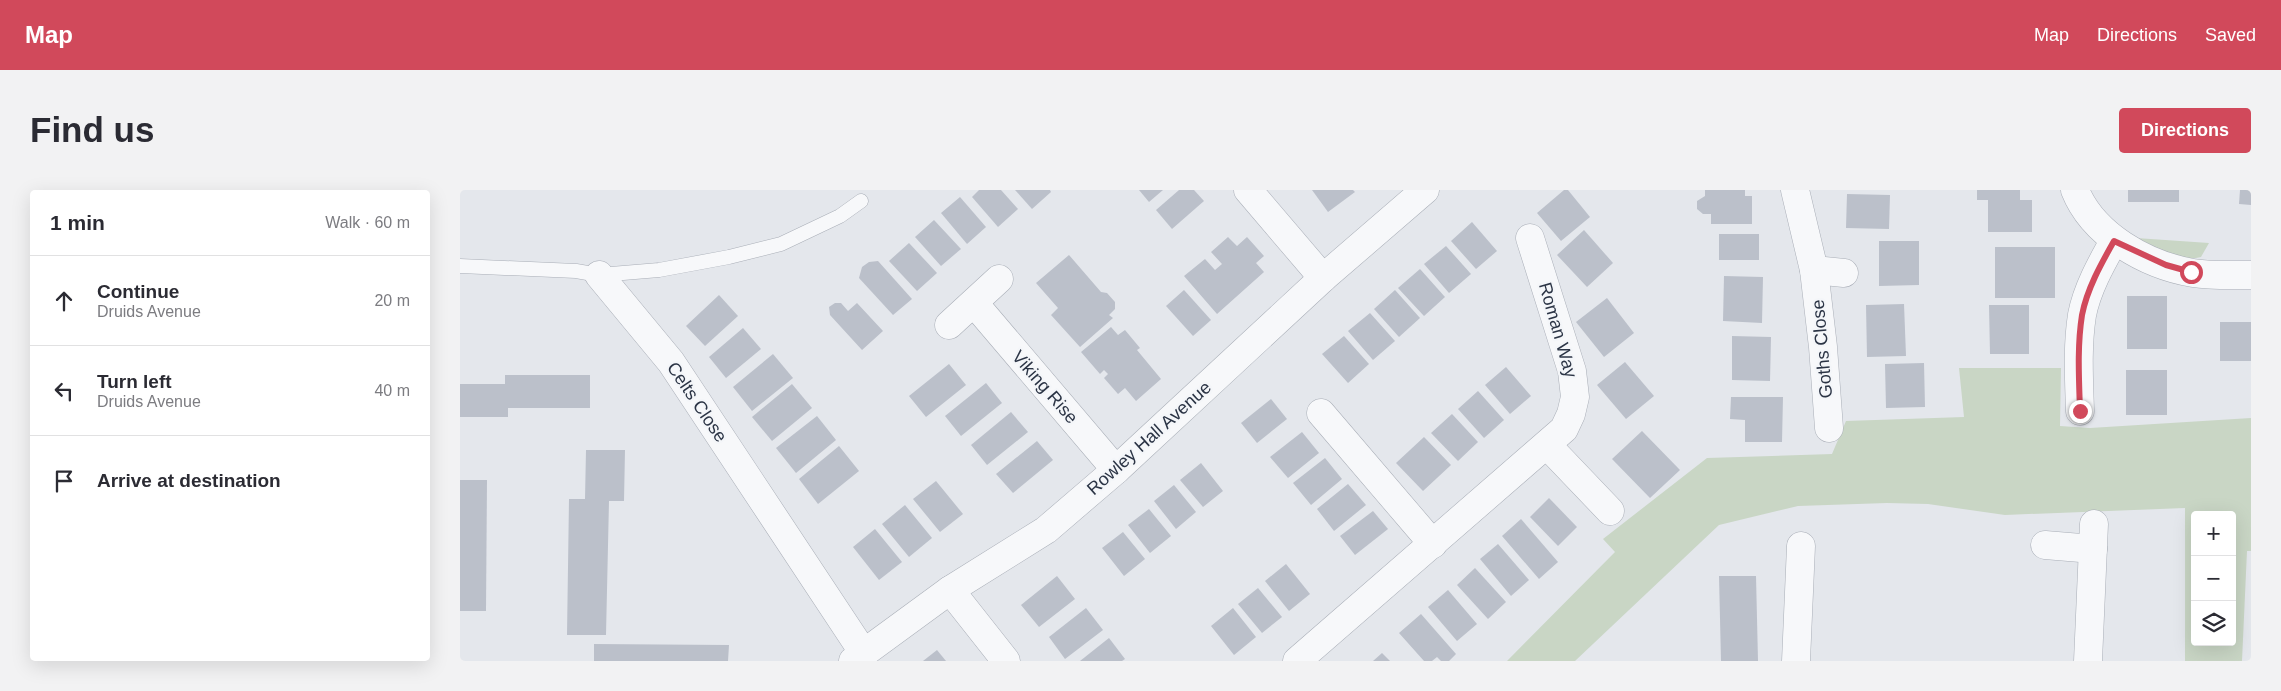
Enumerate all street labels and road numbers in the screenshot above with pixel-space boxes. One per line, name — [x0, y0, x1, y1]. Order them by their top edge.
street label: Roman Way — [1535, 280, 1581, 380]
street label: Goths Close — [1808, 299, 1836, 399]
street label: Viking Rise — [1008, 347, 1082, 427]
street label: Celts Close — [663, 358, 731, 446]
street label: Rowley Hall Avenue — [1083, 377, 1215, 499]

